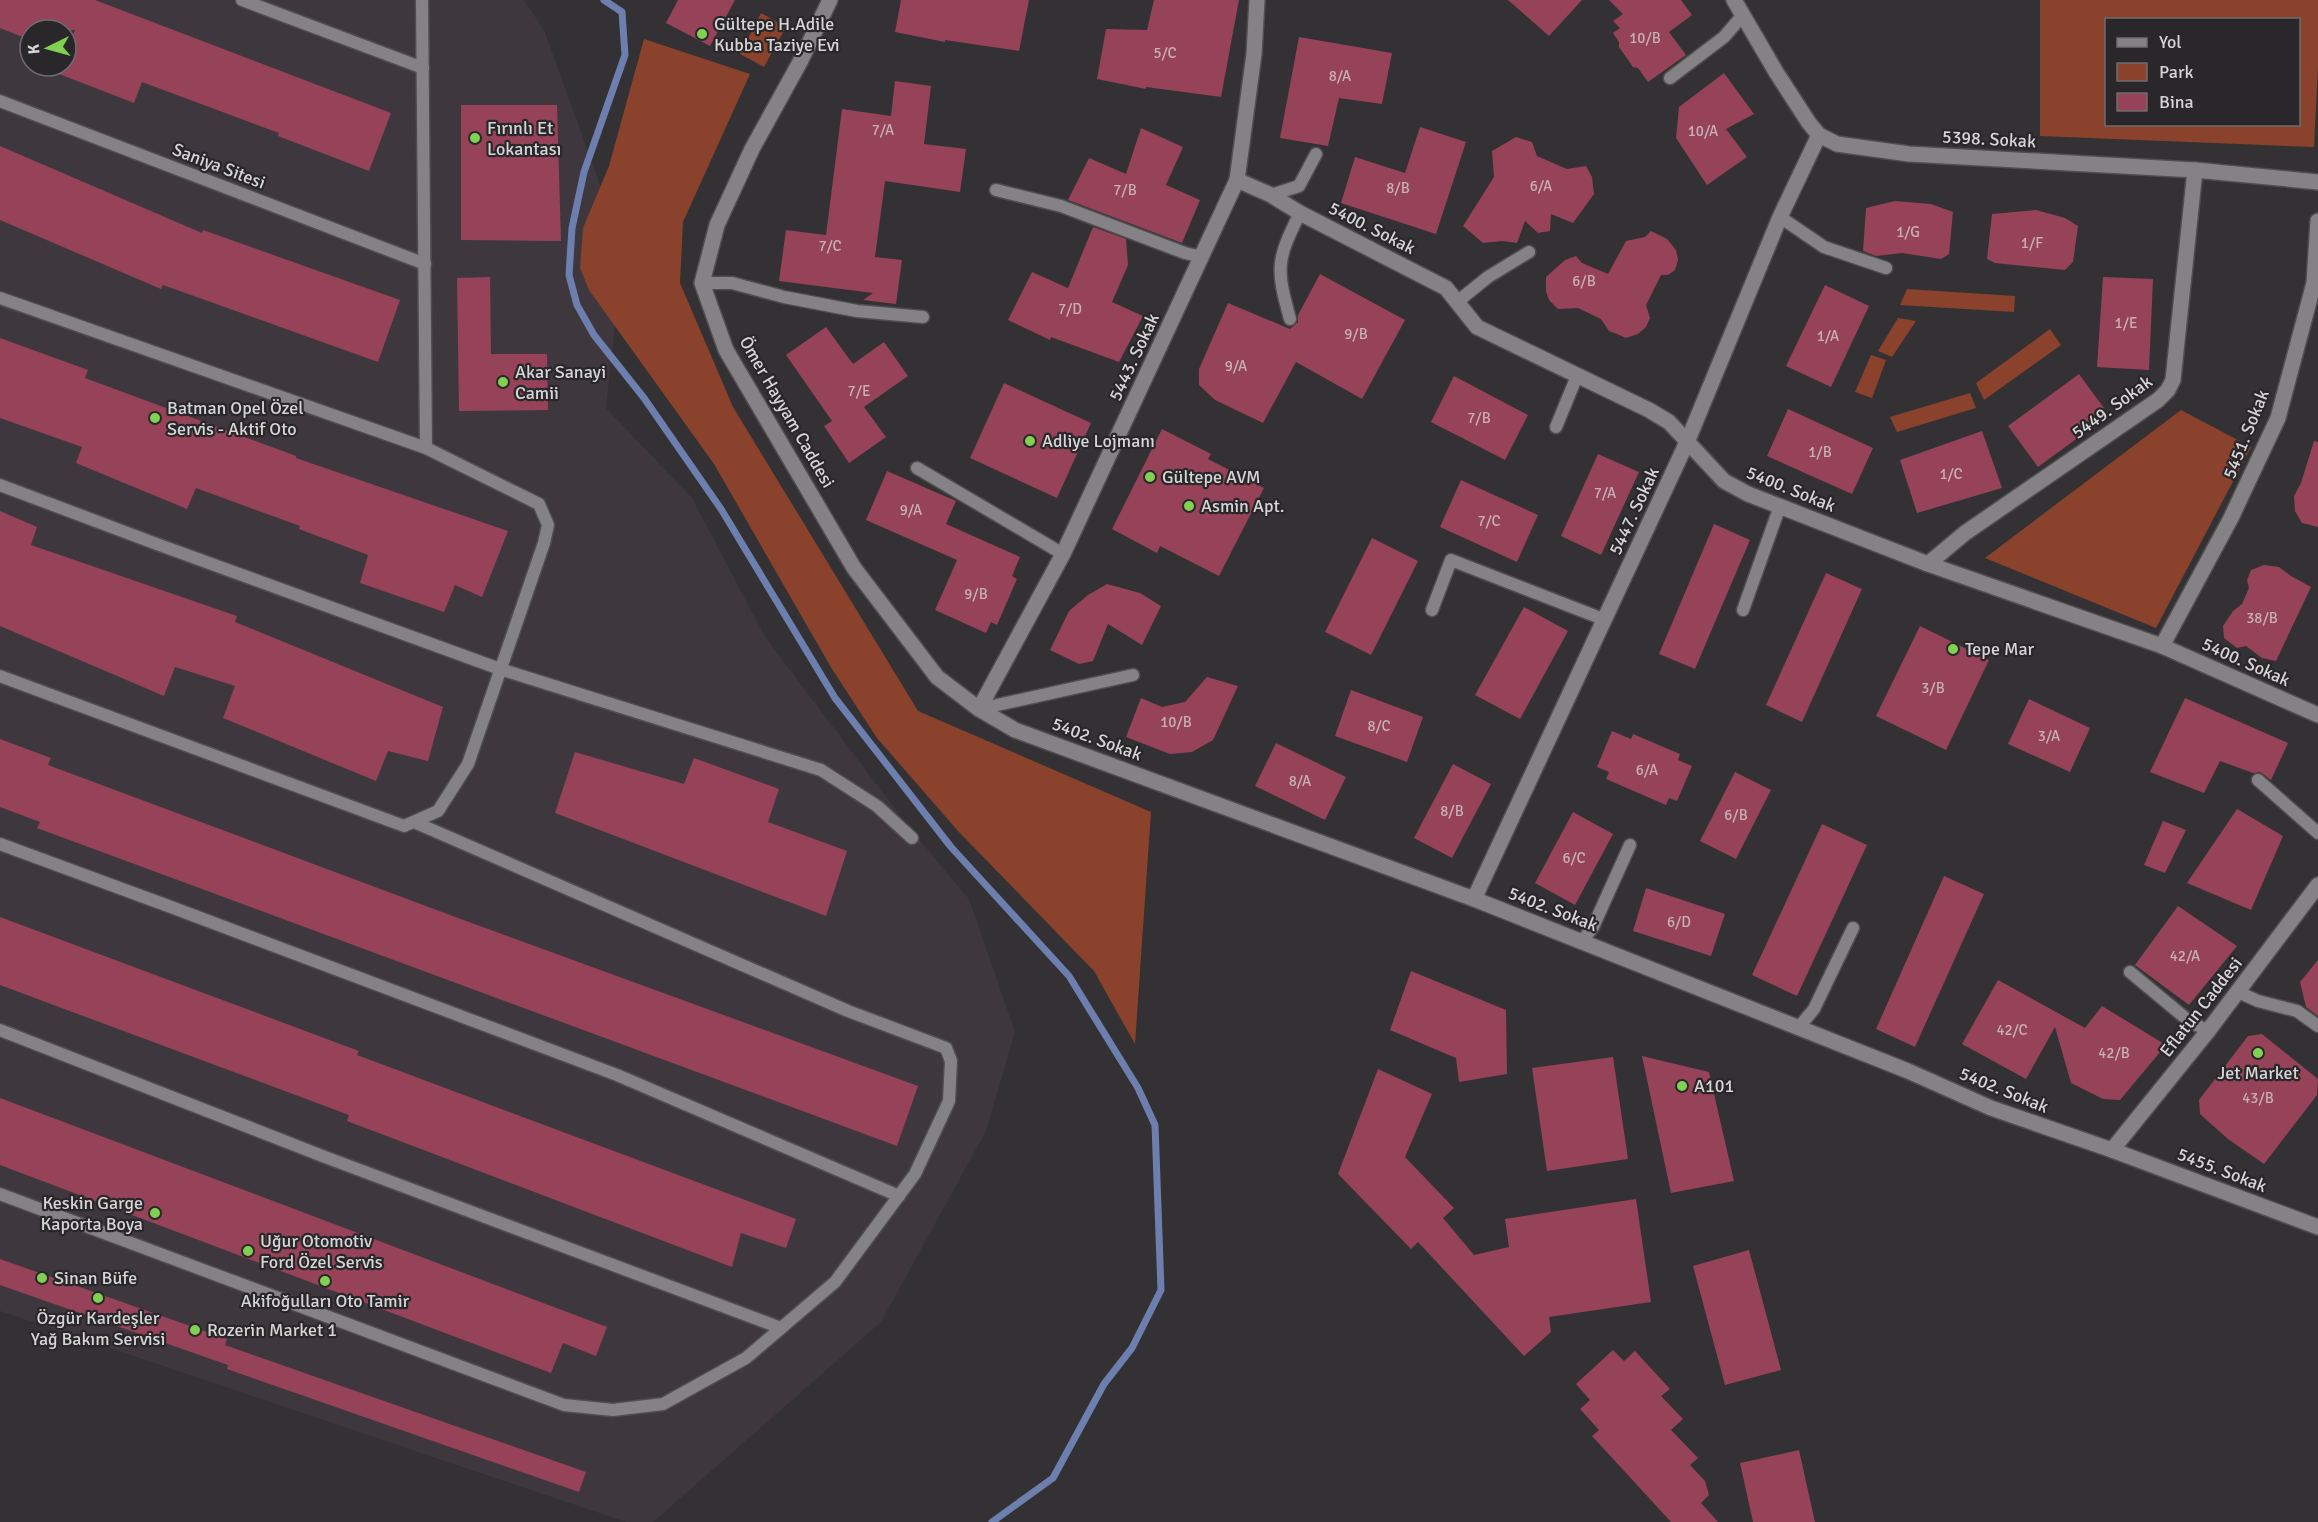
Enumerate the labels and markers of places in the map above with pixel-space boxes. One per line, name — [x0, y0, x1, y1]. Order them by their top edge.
place label: Gültepe H.Adile Kubba Taziye Evi — [714, 13, 840, 56]
marker: Gültepe H.Adile Kubba Taziye Evi — [695, 27, 709, 41]
place label: Fırınlı Et Lokantası — [487, 117, 561, 160]
marker: Fırınlı Et Lokantası — [468, 131, 482, 145]
place label: Akar Sanayi Camii — [515, 361, 606, 404]
marker: Akar Sanayi Camii — [496, 375, 510, 389]
place label: Batman Opel Özel Servis - Aktif Oto — [167, 397, 304, 440]
marker: Batman Opel Özel Servis - Aktif Oto — [148, 411, 162, 425]
place label: Adliye Lojmanı — [1042, 430, 1155, 452]
marker: Adliye Lojmanı — [1023, 434, 1037, 448]
place label: Gültepe AVM — [1162, 466, 1261, 488]
marker: Gültepe AVM — [1143, 470, 1157, 484]
place label: Asmin Apt. — [1201, 495, 1284, 517]
marker: Asmin Apt. — [1182, 499, 1196, 513]
place label: Tepe Mar — [1965, 638, 2035, 660]
marker: Tepe Mar — [1946, 642, 1960, 656]
marker: Jet Market — [2251, 1046, 2265, 1060]
place label: Jet Market — [2217, 1062, 2299, 1084]
place label: A101 — [1694, 1075, 1734, 1097]
marker: A101 — [1675, 1079, 1689, 1093]
place label: Keskin Garge Kaporta Boya — [41, 1192, 143, 1235]
marker: Keskin Garge Kaporta Boya — [148, 1206, 162, 1220]
place label: Uğur Otomotiv Ford Özel Servis — [260, 1230, 383, 1273]
marker: Uğur Otomotiv Ford Özel Servis — [241, 1244, 255, 1258]
place label: Sinan Büfe — [54, 1267, 137, 1289]
marker: Sinan Büfe — [35, 1271, 49, 1285]
marker: Akifoğulları Oto Tamir — [318, 1274, 332, 1288]
place label: Akifoğulları Oto Tamir — [241, 1290, 410, 1312]
marker: Özgür Kardeşler Yağ Bakım Servisi — [91, 1291, 105, 1305]
place label: Özgür Kardeşler Yağ Bakım Servisi — [31, 1307, 165, 1350]
place label: Rozerin Market 1 — [207, 1319, 337, 1341]
marker: Rozerin Market 1 — [188, 1323, 202, 1337]

